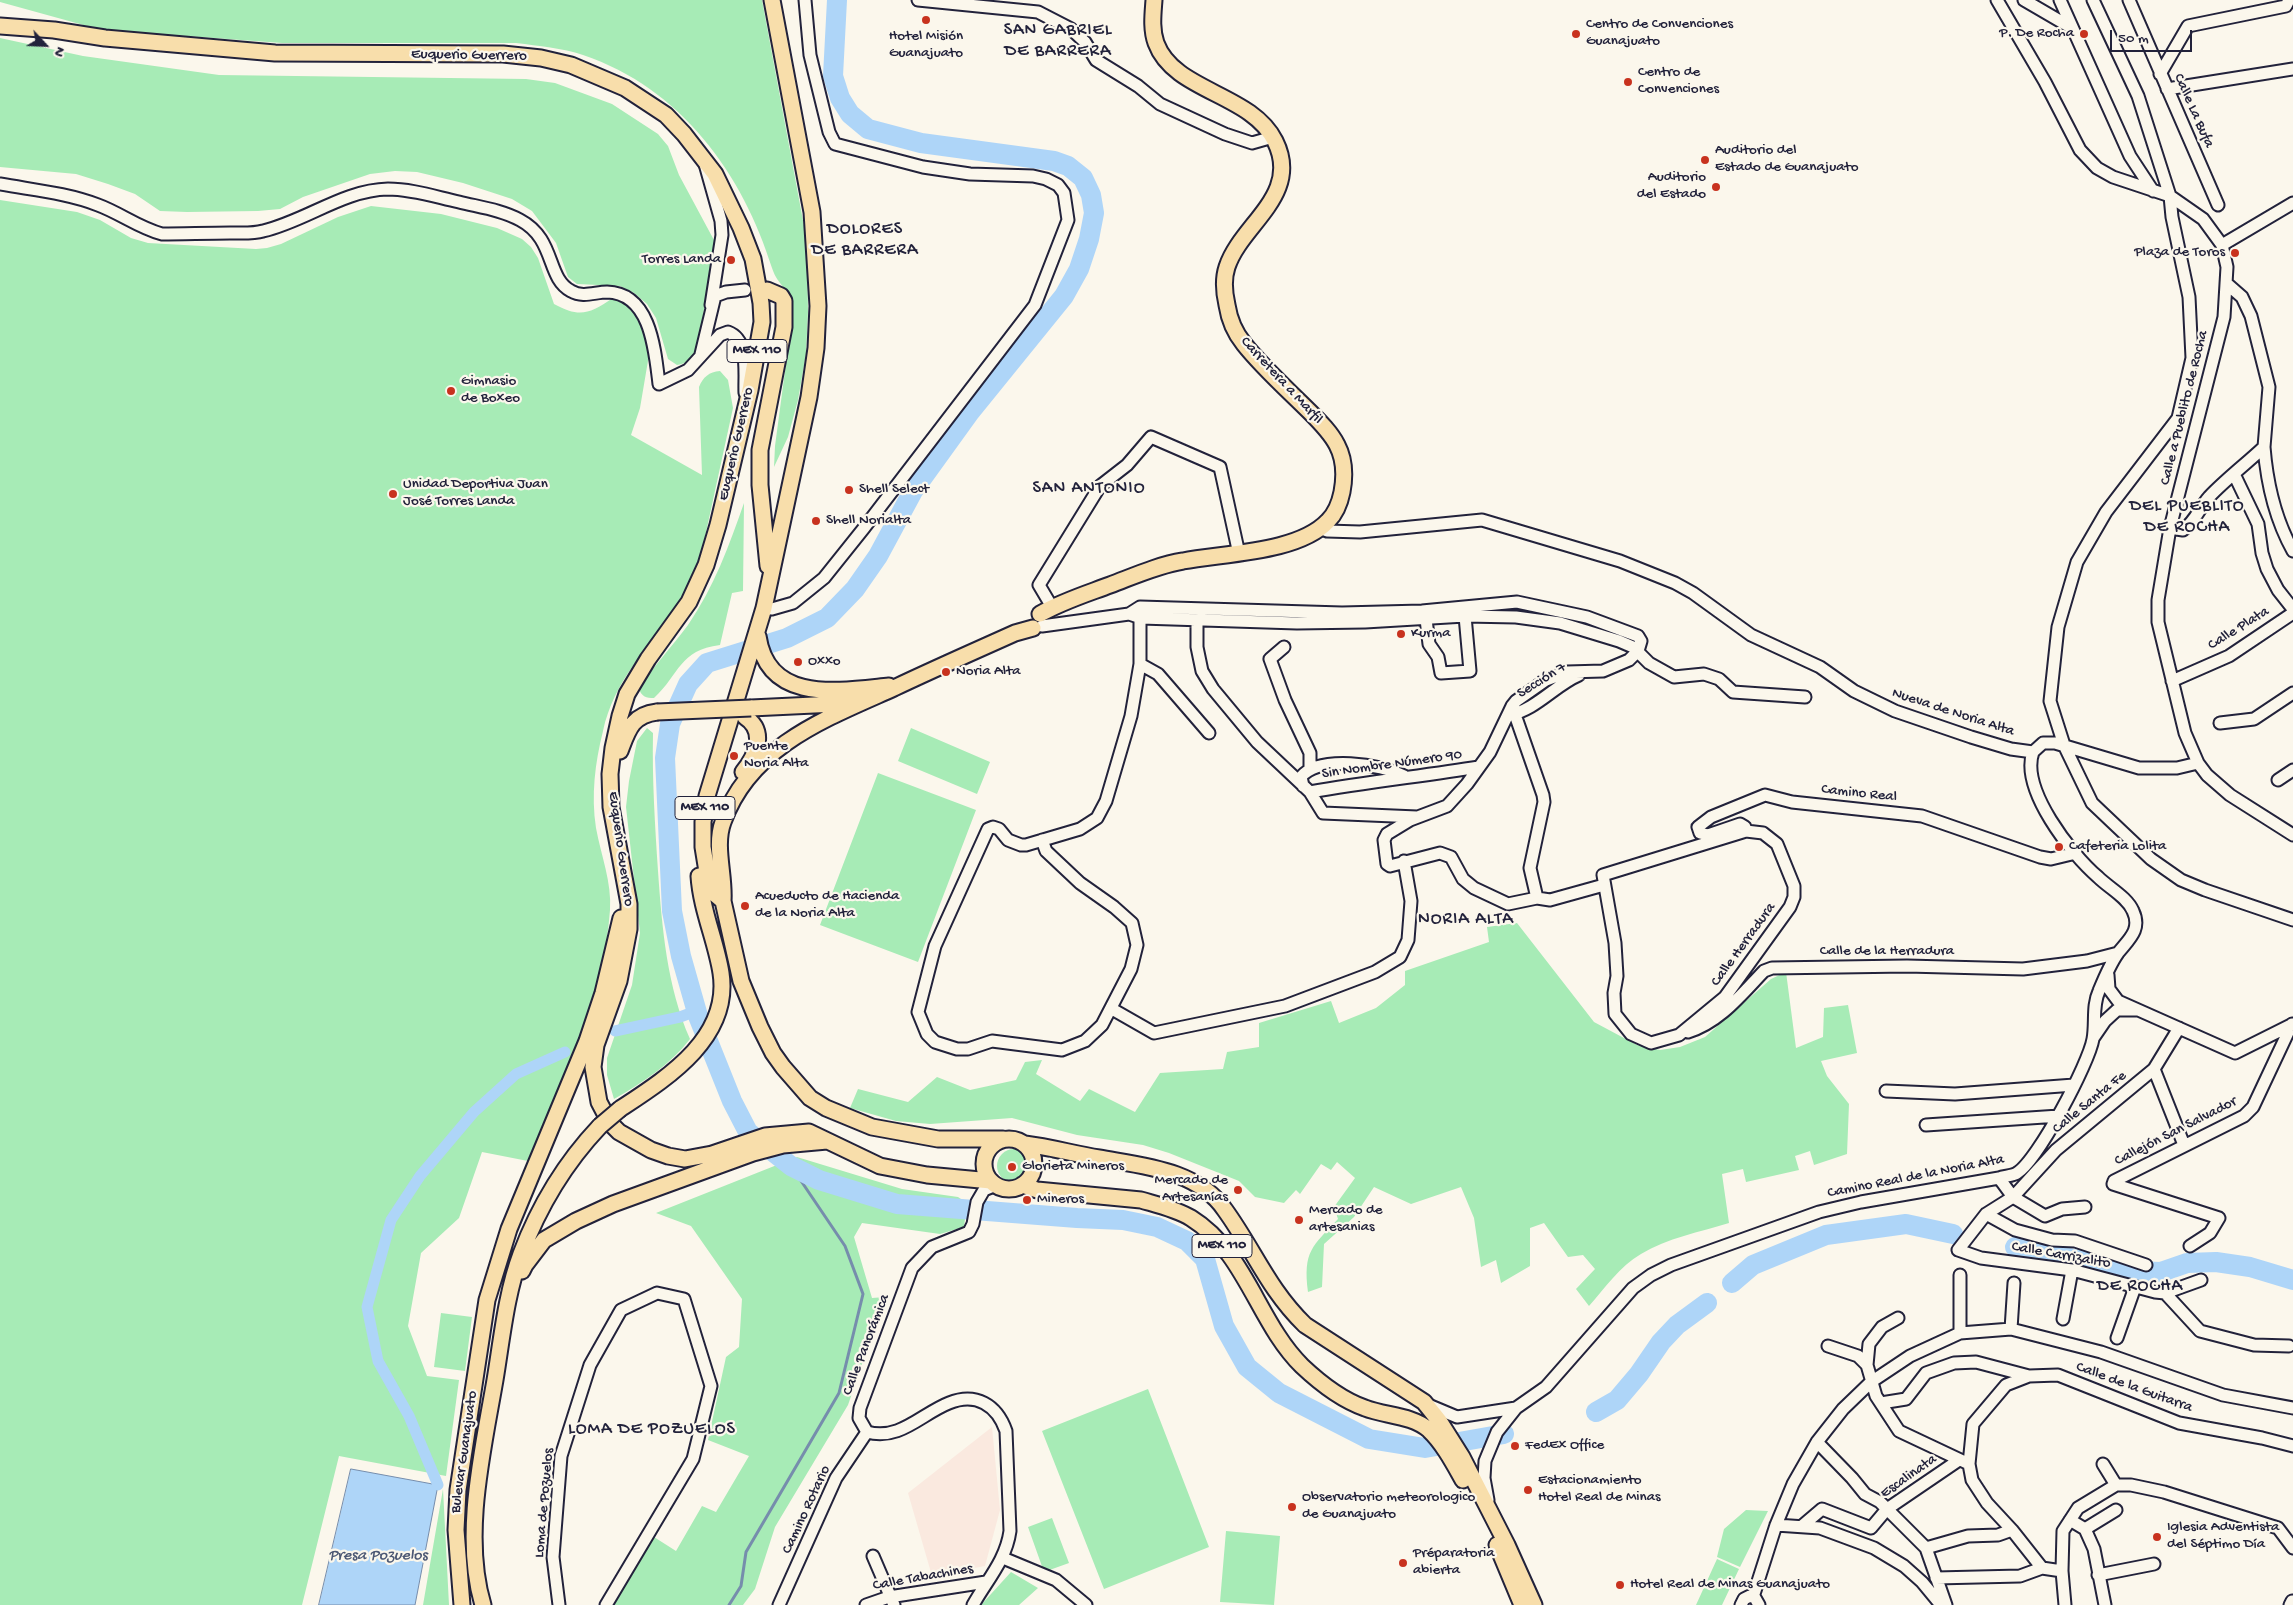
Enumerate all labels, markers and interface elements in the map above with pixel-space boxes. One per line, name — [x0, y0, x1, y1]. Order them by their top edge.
marker: Hotel Misión Guanajuato — [920, 14, 932, 26]
place label: Centro de Convenciones Guanajuato — [1586, 16, 1733, 51]
north arrow — [20, 20, 70, 70]
district label: SAN GABRIEL DE BARRERA — [1002, 20, 1114, 62]
scale bar — [2113, 20, 2196, 52]
place label: P. De Rocha — [1999, 25, 2074, 43]
place label: Hotel Misión Guanajuato — [889, 28, 963, 63]
marker: Centro de Convenciones Guanajuato — [1570, 28, 1582, 40]
marker: P. De Rocha — [2078, 28, 2090, 40]
text: 50 m — [2118, 30, 2149, 48]
text: N — [49, 44, 69, 59]
street label: Euquerio Guerrero — [411, 46, 527, 66]
place label: Centro de Convenciones — [1638, 64, 1719, 99]
street label: Calle La Bufa — [2169, 71, 2217, 151]
marker: Centro de Convenciones — [1622, 76, 1634, 88]
place label: Auditorio del Estado de Guanajuato — [1715, 142, 1858, 177]
marker: Auditorio del Estado de Guanajuato — [1699, 154, 1711, 166]
place label: Auditorio del Estado — [1637, 169, 1706, 204]
marker: Auditorio del Estado — [1710, 181, 1722, 193]
district label: DOLORES DE BARRERA — [810, 219, 920, 262]
place label: Plaza de Toros — [2134, 244, 2225, 262]
marker: Plaza de Toros — [2229, 247, 2241, 259]
place label: Torres Landa — [642, 251, 721, 269]
marker: Torres Landa — [725, 254, 737, 266]
street label: Calle a Pueblito de Rocha — [2157, 329, 2213, 487]
street label: Carretera a Marfil — [1236, 334, 1326, 428]
road number: MEX 110 — [727, 340, 787, 362]
place label: Gimnasio de Boxeo — [461, 373, 520, 408]
marker: Gimnasio de Boxeo — [445, 385, 457, 397]
street label: Euquerio Guerrero — [715, 386, 759, 502]
place label: Unidad Deportiva Juan José Torres Landa — [403, 476, 548, 511]
district label: SAN ANTONIO — [1031, 478, 1147, 500]
place label: Shell Select — [859, 481, 929, 499]
marker: Shell Select — [843, 484, 855, 496]
marker: Unidad Deportiva Juan José Torres Landa — [387, 488, 399, 500]
district label: DEL PUEBLITO DE ROCHA — [2128, 496, 2246, 538]
place label: Shell Norialta — [826, 512, 911, 530]
marker: Shell Norialta — [810, 515, 822, 527]
street label: Calle Plata — [2205, 603, 2273, 655]
place label: Kurma — [1411, 625, 1451, 643]
marker: Kurma — [1395, 628, 1407, 640]
place label: Oxxo — [808, 653, 841, 671]
marker: Oxxo — [792, 656, 804, 668]
street label: Sección 7 — [1514, 659, 1570, 703]
place label: Noria Alta — [956, 663, 1021, 681]
marker: Noria Alta — [940, 666, 952, 678]
street label: Nueva de Noria Alta — [1889, 685, 2017, 741]
place label: Puente Noria Alta — [744, 738, 809, 773]
street label: Sin Nombre Número 90 — [1321, 746, 1463, 784]
marker: Puente Noria Alta — [728, 750, 740, 762]
street label: Camino Real — [1820, 781, 1898, 807]
street label: Euquerio Guerrero — [603, 790, 637, 908]
road number: MEX 110 — [675, 796, 735, 820]
place label: Cafeteria Lolita — [2069, 838, 2166, 856]
marker: Cafeteria Lolita — [2053, 841, 2065, 853]
place label: Acueducto de Hacienda de la Noria Alta — [755, 888, 899, 923]
marker: Acueducto de Hacienda de la Noria Alta — [739, 900, 751, 912]
street label: Calle Herradura — [1708, 900, 1780, 990]
district label: NORIA ALTA — [1417, 909, 1515, 931]
street label: Calle de la Herradura — [1820, 943, 1954, 961]
street label: Calle Santa Fe — [2049, 1068, 2131, 1138]
street label: Callejón San Salvador — [2112, 1093, 2240, 1171]
street label: Camino Real de la Noria Alta — [1826, 1151, 2006, 1203]
place label: Glorieta Mineros — [1022, 1158, 1124, 1176]
marker: Glorieta Mineros — [1006, 1161, 1018, 1173]
place label: Mercado de Artesanías — [1154, 1172, 1228, 1207]
marker: Mercado de Artesanías — [1232, 1184, 1244, 1196]
place label: Mineros — [1037, 1191, 1084, 1209]
marker: Mineros — [1021, 1194, 1033, 1206]
place label: Mercado de artesanias — [1309, 1202, 1383, 1237]
marker: Mercado de artesanias — [1293, 1214, 1305, 1226]
road number: MEX 110 — [1192, 1234, 1252, 1258]
street label: Calle Carrizalito — [2010, 1238, 2112, 1274]
district label: DE ROCHA — [2096, 1276, 2184, 1298]
street label: Calle Panorámica — [839, 1292, 895, 1398]
street label: Calle de la Guitarra — [2073, 1359, 2195, 1417]
street label: Bulevar Guanajuato — [447, 1390, 483, 1514]
district label: LOMA DE POZUELOS — [566, 1419, 738, 1441]
place label: FedEx Office — [1525, 1437, 1604, 1455]
marker: FedEx Office — [1509, 1440, 1521, 1452]
street label: Loma de Pozuelos — [531, 1447, 559, 1559]
street label: Escalinata — [1877, 1451, 1941, 1503]
street label: Camino Rotario — [779, 1463, 835, 1557]
place label: Estacionamiento Hotel Real de Minas — [1538, 1472, 1661, 1507]
marker: Estacionamiento Hotel Real de Minas — [1522, 1484, 1534, 1496]
place label: Observatorio meteorologico de Guanajuato — [1302, 1489, 1475, 1524]
marker: Observatorio meteorologico de Guanajuato — [1286, 1501, 1298, 1513]
place label: Iglesia Adventista del Séptimo Día — [2167, 1519, 2279, 1554]
marker: Iglesia Adventista del Séptimo Día — [2151, 1531, 2163, 1543]
place label: Préparatoria abierta — [1413, 1545, 1494, 1580]
water label: Presa Pozuelos — [329, 1547, 427, 1567]
marker: Préparatoria abierta — [1397, 1557, 1409, 1569]
street label: Calle Tabachines — [871, 1560, 975, 1596]
place label: Hotel Real de Minas Guanajuato — [1630, 1576, 1830, 1594]
marker: Hotel Real de Minas Guanajuato — [1614, 1579, 1626, 1591]

